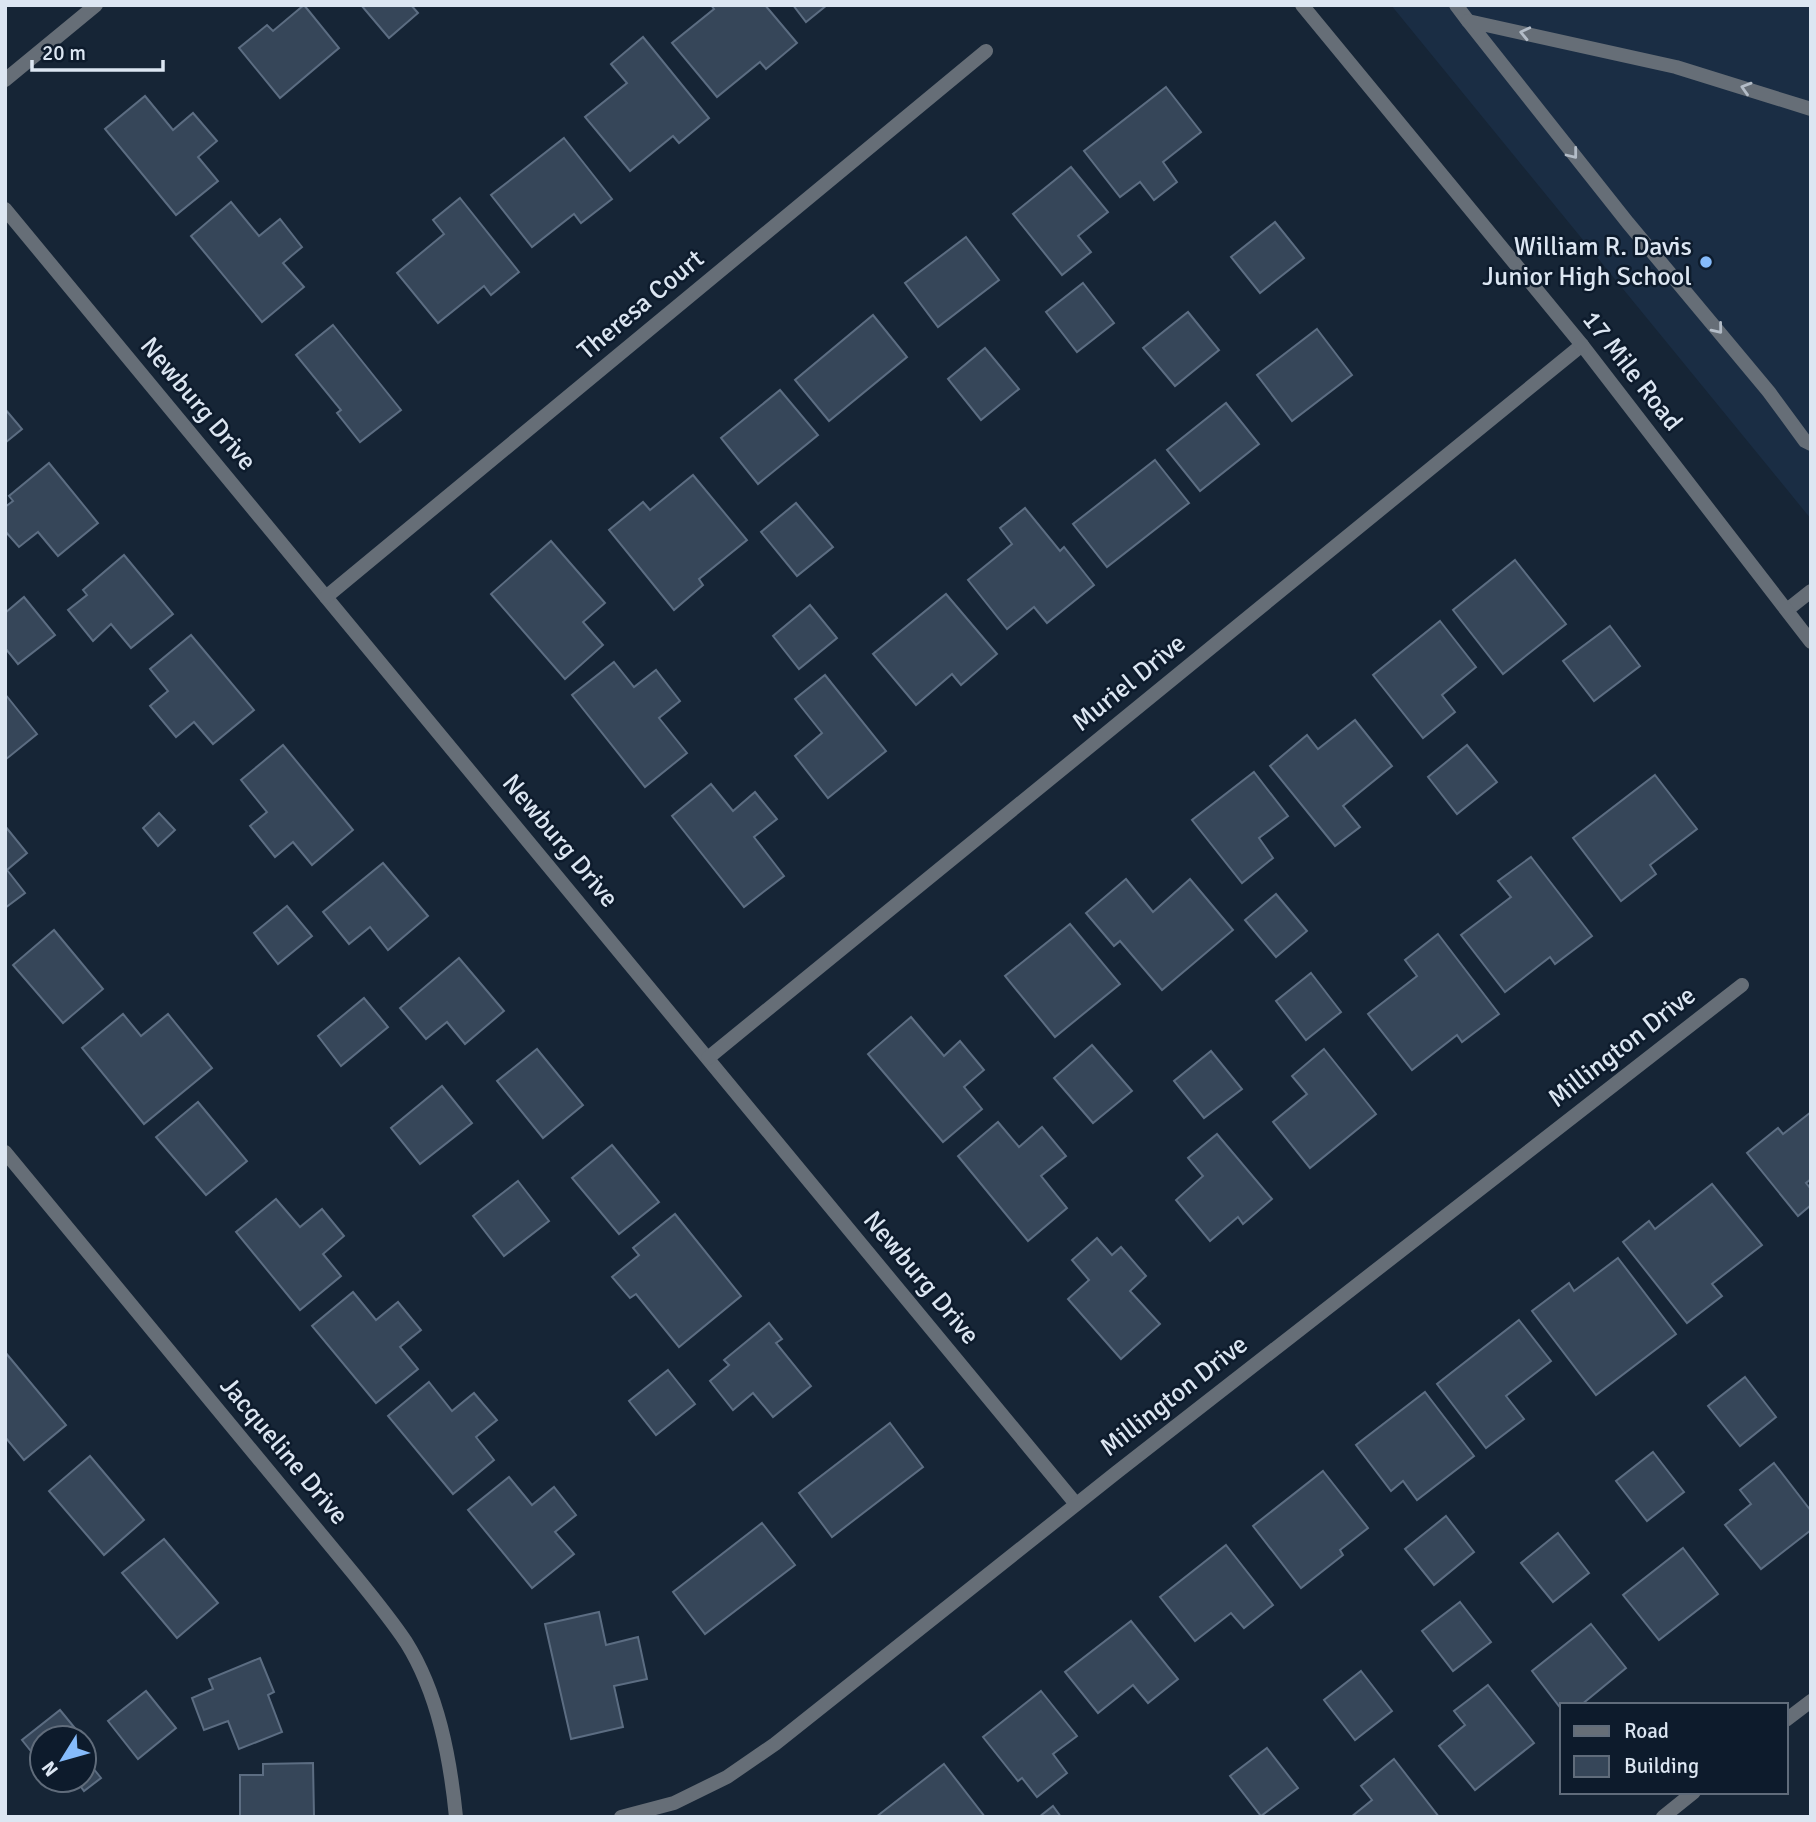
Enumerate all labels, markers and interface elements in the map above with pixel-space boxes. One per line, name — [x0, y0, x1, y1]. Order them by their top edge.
one-way arrow — [1519, 27, 1531, 42]
scale bar — [32, 28, 163, 72]
text: 20 m — [42, 40, 86, 66]
one-way arrow — [1740, 82, 1752, 97]
one-way arrow — [1565, 145, 1577, 158]
place label: William R. Davis Junior High School — [1482, 231, 1692, 293]
street label: Theresa Court — [571, 243, 711, 367]
marker: William R. Davis Junior High School — [1698, 254, 1714, 270]
street label: 17 Mile Road — [1575, 305, 1689, 437]
one-way arrow — [1709, 322, 1722, 334]
street label: Newburg Drive — [133, 331, 263, 477]
street label: Muriel Drive — [1066, 628, 1192, 738]
street label: Newburg Drive — [495, 768, 625, 914]
street label: Millington Drive — [1542, 980, 1702, 1114]
street label: Newburg Drive — [856, 1205, 986, 1351]
street label: Millington Drive — [1094, 1329, 1254, 1463]
street label: Jacqueline Drive — [213, 1371, 355, 1531]
legend — [1560, 1703, 1788, 1794]
text: Road — [1624, 1718, 1669, 1744]
north arrow — [28, 1724, 98, 1794]
text: Building — [1624, 1753, 1699, 1779]
text: N — [37, 1756, 64, 1781]

